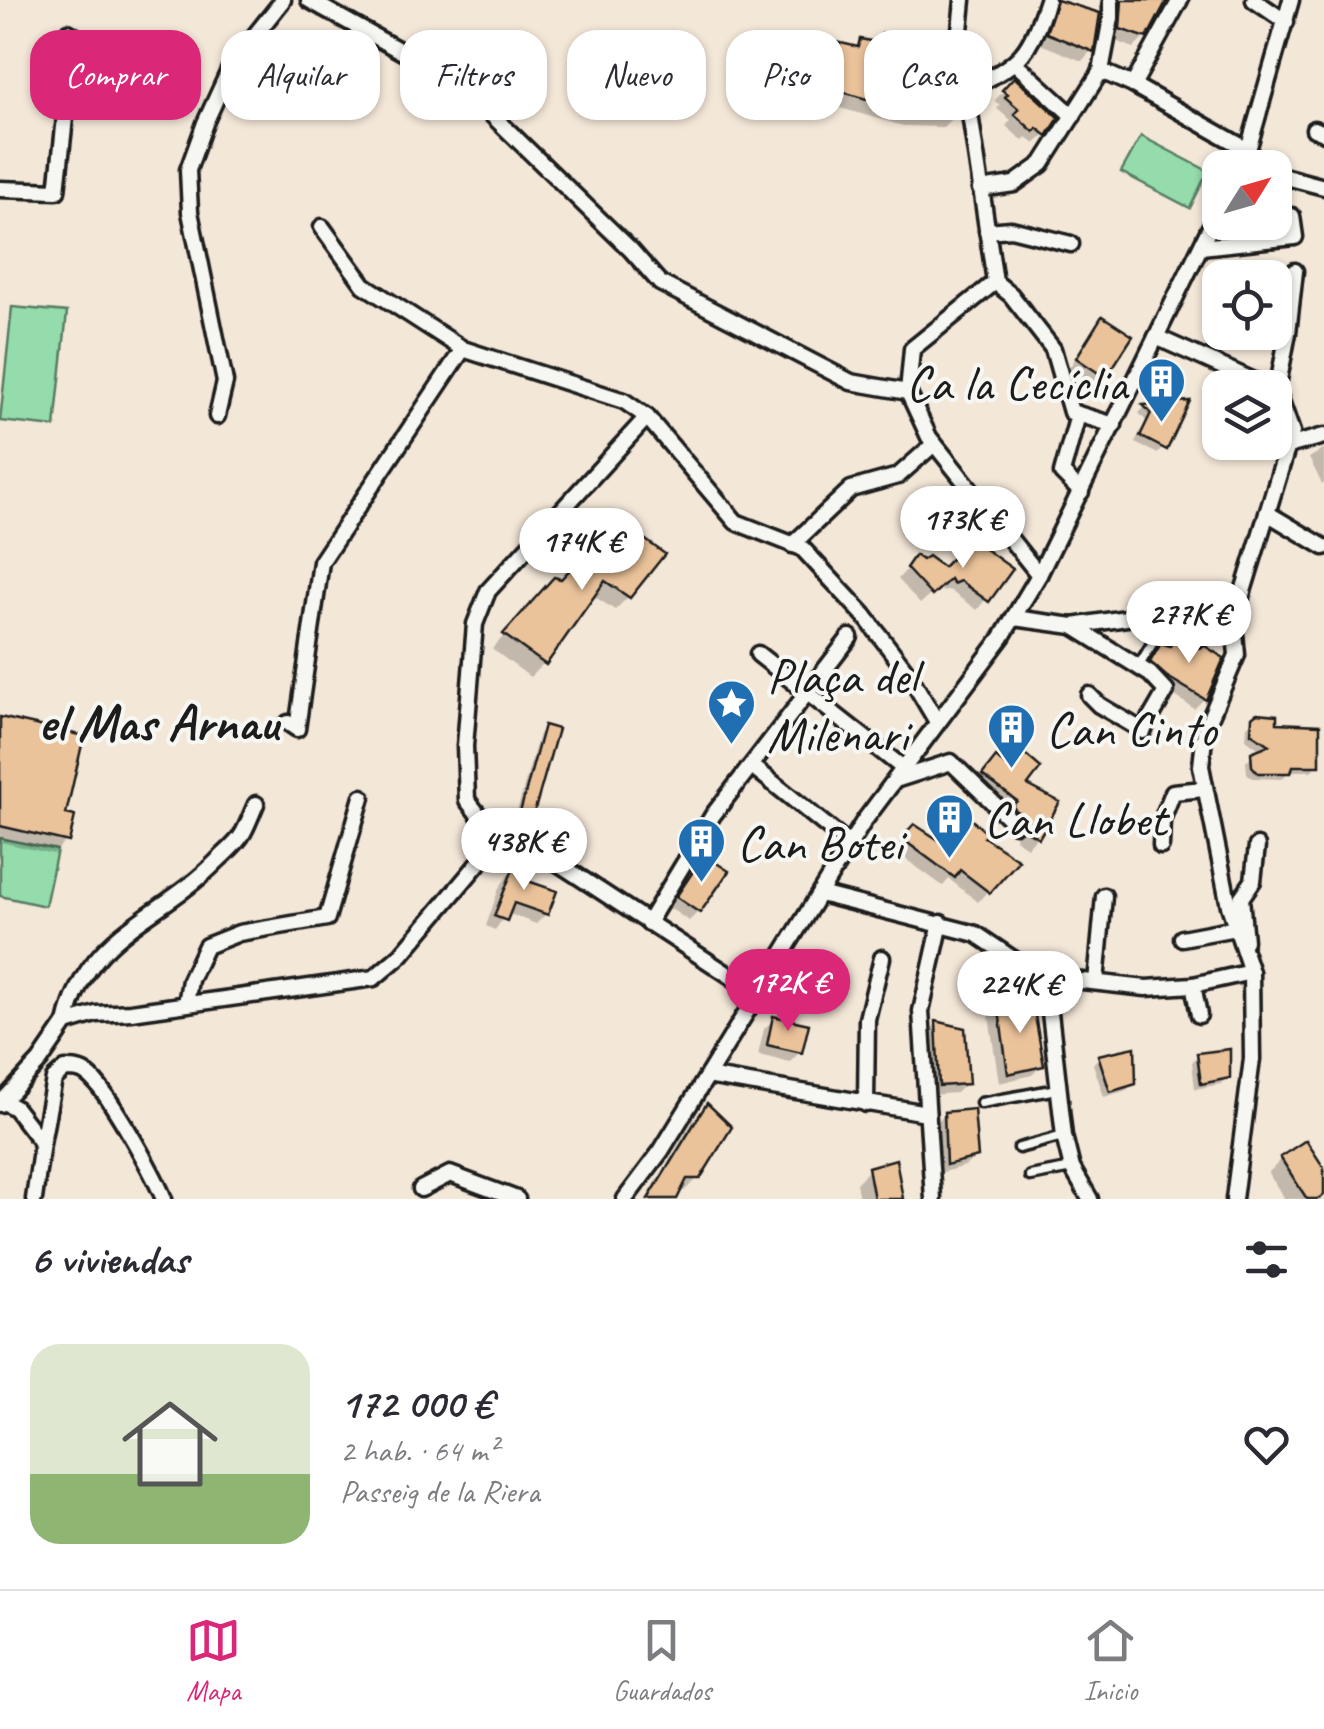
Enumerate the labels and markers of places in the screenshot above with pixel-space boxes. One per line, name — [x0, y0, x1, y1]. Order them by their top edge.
place label: Ca la Cecíclia — [906, 352, 1130, 415]
building icon: Ca la Cecíclia — [1136, 356, 1188, 424]
pin: 173K € — [882, 486, 1044, 571]
pin: 174K € — [501, 508, 663, 593]
pin: 277K € — [1108, 581, 1270, 666]
place label: Plaça del Milenari — [767, 645, 926, 766]
place icon: Plaça del Milenari — [706, 678, 758, 746]
place label: Can Cinto — [1046, 698, 1219, 761]
building icon: Can Cinto — [985, 702, 1037, 770]
place label: Can Llobet — [984, 788, 1170, 851]
building icon: Can Llobet — [923, 792, 975, 860]
pin: 438K € — [443, 808, 605, 893]
place label: Can Botei — [737, 812, 908, 875]
building icon: Can Botei — [676, 816, 728, 884]
pin: 172K € — [707, 949, 869, 1034]
pin: 224K € — [939, 951, 1101, 1036]

